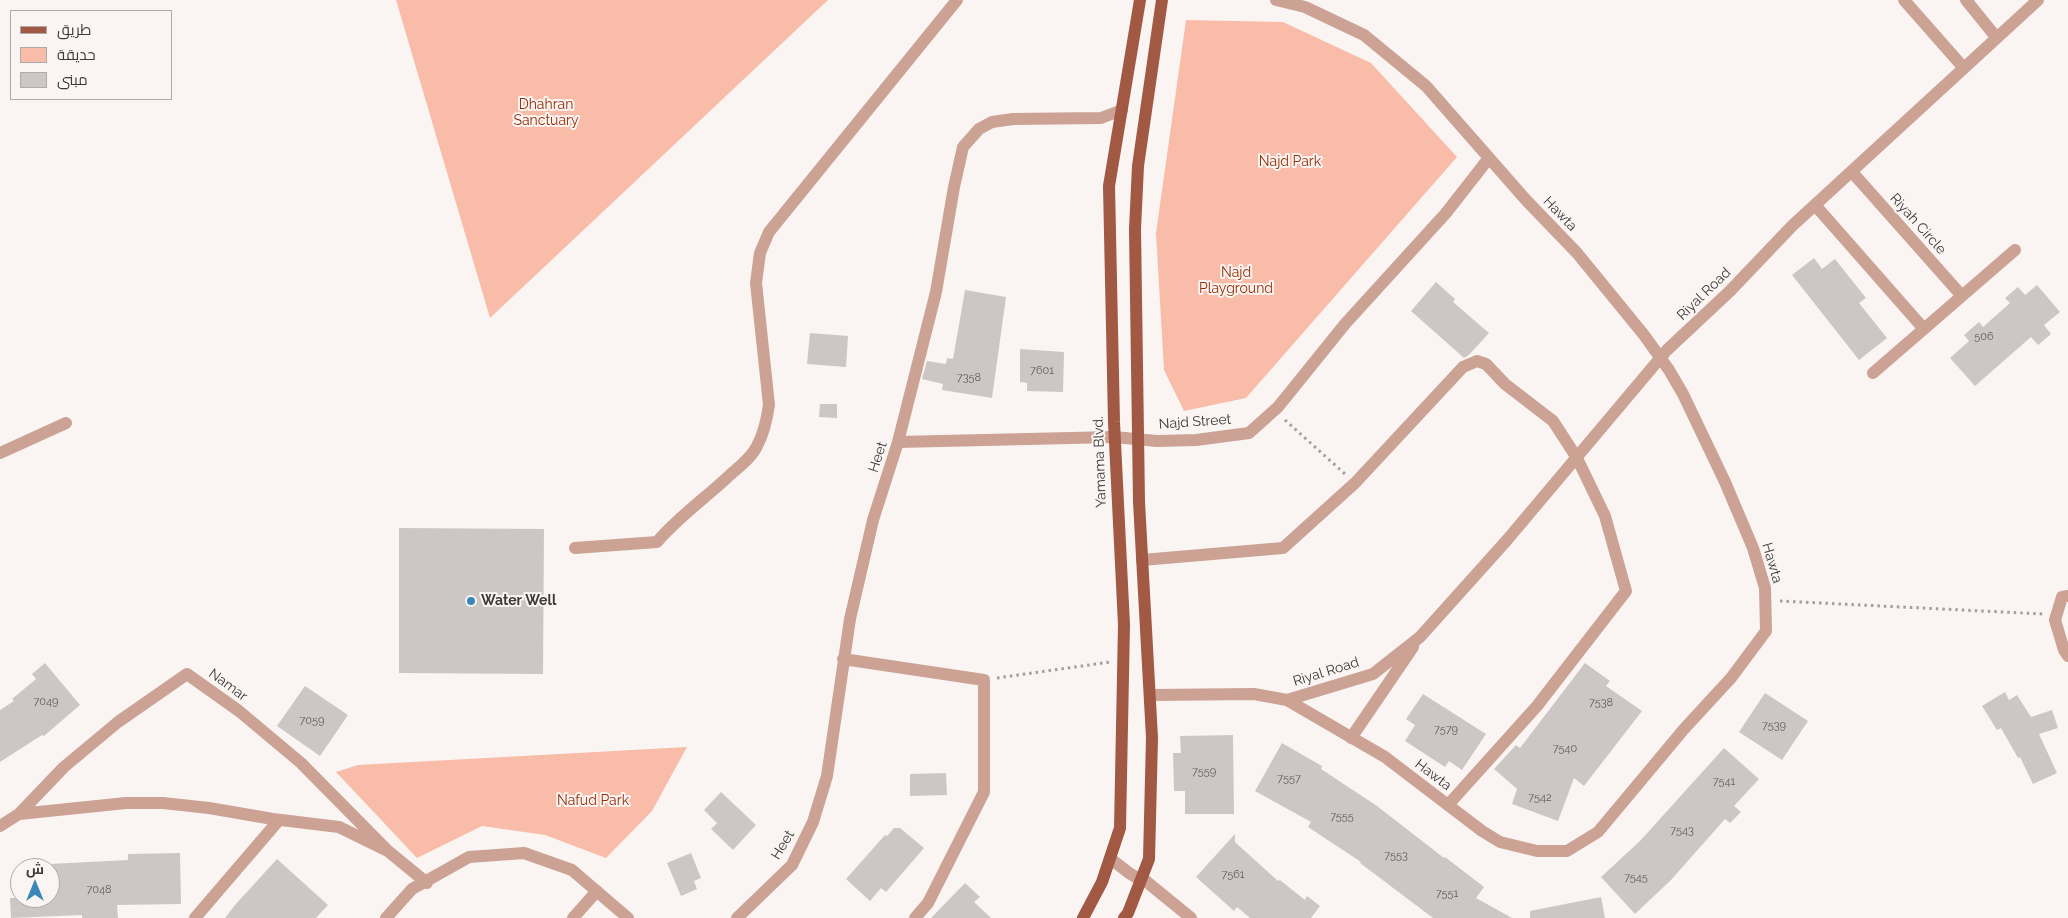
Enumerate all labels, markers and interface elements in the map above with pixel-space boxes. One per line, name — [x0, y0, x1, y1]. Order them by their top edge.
legend — [10, 10, 172, 100]
text: طريق — [57, 21, 91, 39]
text: حديقة — [57, 46, 96, 64]
text: مبنى — [57, 71, 88, 89]
park label: Dhahran Sanctuary — [513, 97, 579, 130]
park label: Najd Park — [1259, 154, 1321, 170]
street label: Riyah Circle — [1886, 190, 1950, 258]
street label: Hawta — [1540, 193, 1580, 235]
street label: Riyal Road — [1674, 264, 1734, 324]
park label: Najd Playground — [1199, 265, 1273, 298]
house number: 506 — [1974, 330, 1994, 344]
house number: 7601 — [1030, 364, 1054, 378]
house number: 7358 — [957, 371, 981, 385]
street label: Najd Street — [1158, 411, 1232, 433]
street label: Yamama Blvd. — [1090, 416, 1110, 508]
street label: Heet — [865, 440, 891, 474]
street label: Hawta — [1758, 541, 1786, 585]
place label: Water Well — [481, 593, 556, 609]
marker: Water Well — [465, 595, 477, 607]
street label: Riyal Road — [1291, 654, 1361, 690]
street label: Namar — [205, 665, 251, 705]
house number: 7049 — [33, 695, 59, 709]
house number: 7538 — [1589, 696, 1613, 710]
house number: 7059 — [299, 714, 325, 728]
house number: 7539 — [1762, 719, 1786, 733]
house number: 7579 — [1434, 723, 1458, 737]
house number: 7540 — [1553, 742, 1577, 756]
street label: Hawta — [1411, 756, 1455, 794]
house number: 7559 — [1192, 765, 1216, 779]
house number: 7557 — [1277, 772, 1301, 786]
house number: 7541 — [1713, 775, 1735, 789]
house number: 7542 — [1528, 791, 1552, 805]
park label: Nafud Park — [557, 793, 629, 809]
house number: 7555 — [1330, 810, 1354, 824]
house number: 7543 — [1670, 824, 1694, 838]
street label: Heet — [768, 827, 798, 863]
house number: 7553 — [1384, 849, 1408, 863]
north arrow — [10, 858, 60, 908]
text: ش — [26, 861, 44, 877]
house number: 7561 — [1221, 868, 1245, 882]
house number: 7545 — [1624, 871, 1648, 885]
house number: 7048 — [86, 883, 112, 897]
house number: 7551 — [1436, 887, 1458, 901]

